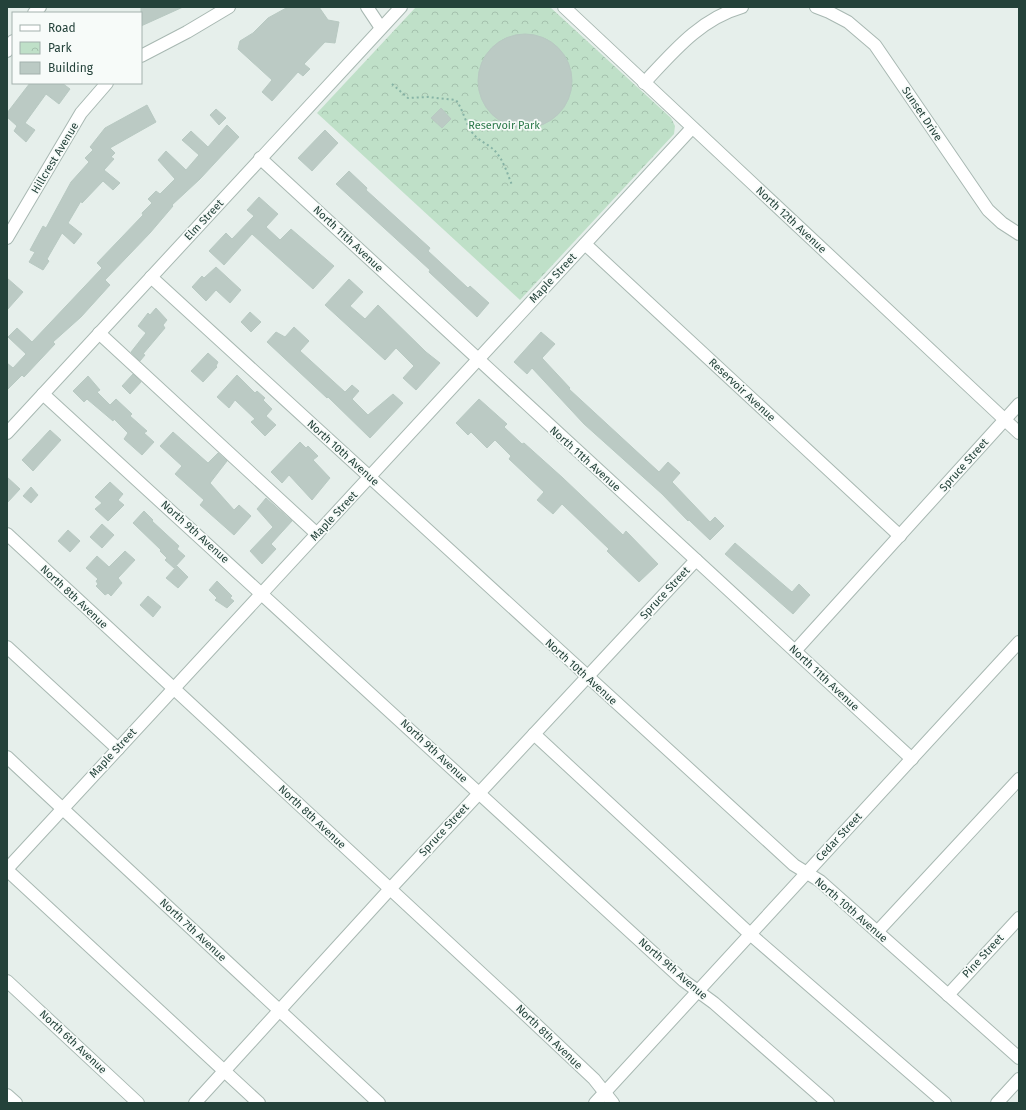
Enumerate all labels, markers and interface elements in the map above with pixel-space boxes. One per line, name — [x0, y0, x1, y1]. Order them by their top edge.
legend — [12, 12, 142, 84]
text: Road — [48, 21, 76, 35]
text: Park — [48, 41, 72, 55]
text: Building — [48, 61, 94, 75]
street label: Sunset Drive — [899, 84, 945, 144]
park label: Reservoir Park — [468, 119, 540, 132]
street label: Hillcrest Avenue — [29, 120, 81, 196]
street label: North 12th Avenue — [753, 184, 829, 256]
street label: Elm Street — [182, 197, 226, 243]
street label: North 11th Avenue — [310, 203, 386, 275]
street label: Maple Street — [527, 251, 579, 305]
street label: Reservoir Avenue — [706, 356, 778, 424]
street label: North 10th Avenue — [304, 417, 382, 489]
street label: North 11th Avenue — [547, 424, 623, 494]
street label: Spruce Street — [937, 436, 991, 494]
street label: Maple Street — [308, 489, 360, 543]
street label: North 9th Avenue — [158, 498, 232, 566]
street label: North 8th Avenue — [38, 562, 110, 632]
street label: Spruce Street — [637, 564, 693, 622]
street label: North 10th Avenue — [542, 636, 620, 708]
street label: North 11th Avenue — [786, 642, 862, 714]
street label: North 9th Avenue — [398, 717, 470, 785]
street label: Maple Street — [87, 726, 139, 780]
street label: North 8th Avenue — [276, 782, 348, 852]
street label: Spruce Street — [416, 801, 472, 859]
street label: Cedar Street — [813, 810, 865, 864]
street label: North 10th Avenue — [812, 875, 890, 945]
street label: North 7th Avenue — [157, 896, 229, 964]
street label: Pine Street — [960, 932, 1006, 980]
street label: North 9th Avenue — [636, 936, 710, 1002]
street label: North 8th Avenue — [513, 1002, 585, 1072]
street label: North 6th Avenue — [37, 1008, 109, 1076]

